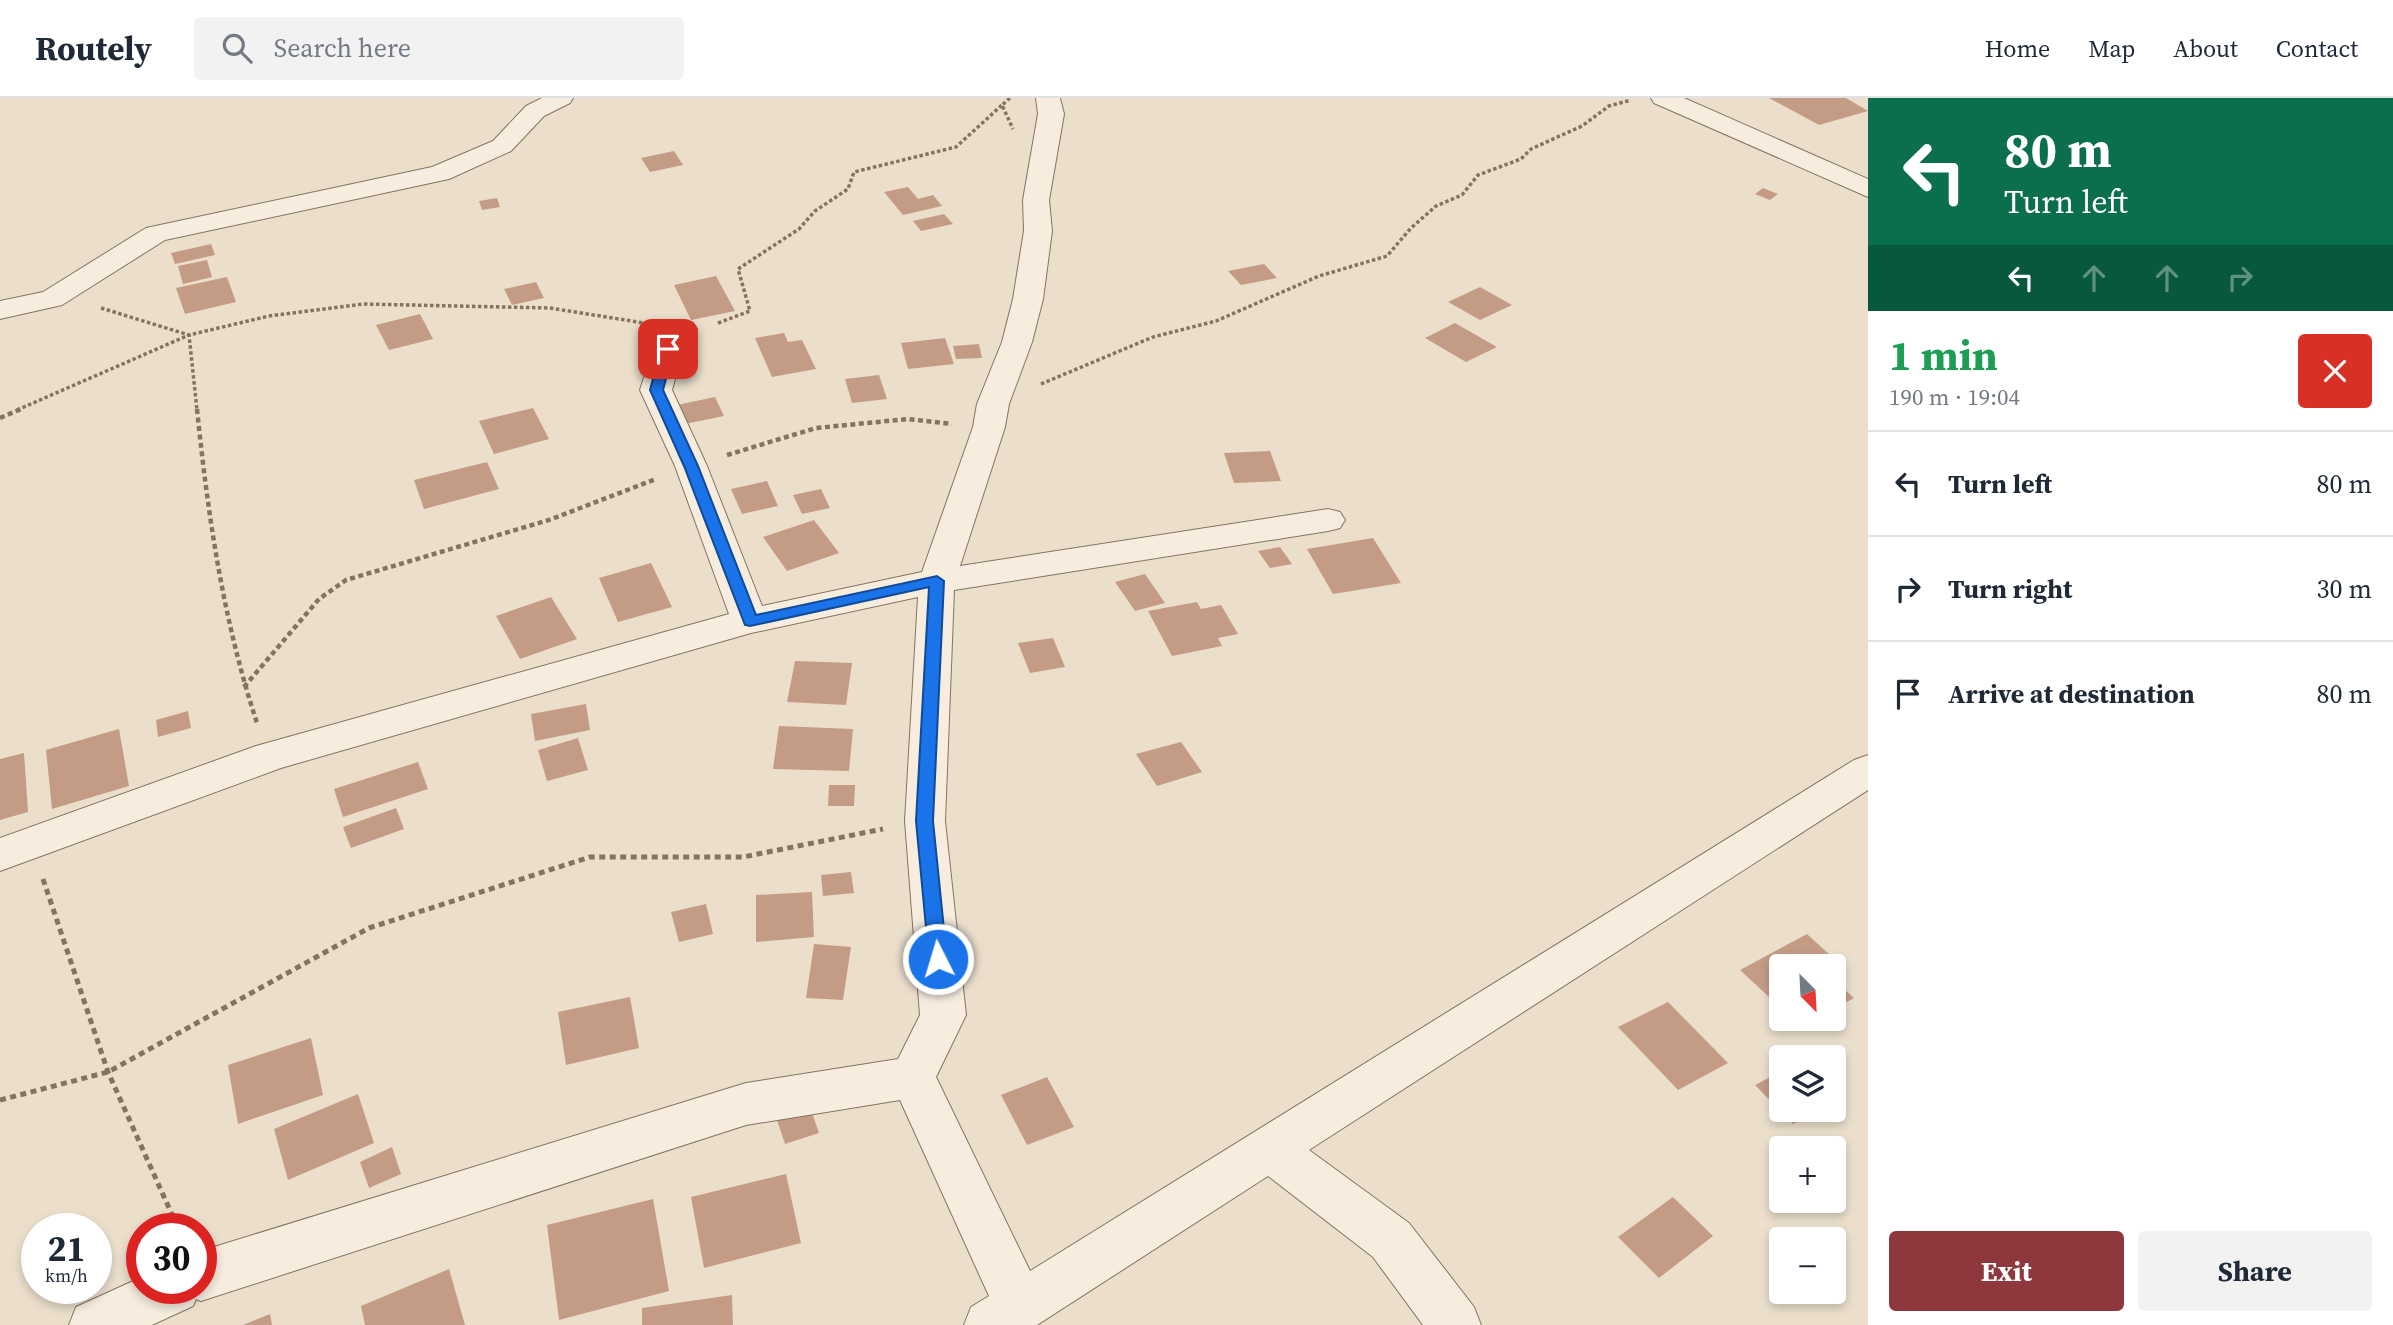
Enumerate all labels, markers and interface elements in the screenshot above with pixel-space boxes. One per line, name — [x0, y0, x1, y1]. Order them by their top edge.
search box — [194, 17, 684, 80]
text: Routely — [35, 26, 152, 71]
icon: search — [218, 29, 256, 67]
text: Search here — [274, 30, 411, 66]
text: Home — [1985, 32, 2050, 65]
text: Map — [2088, 32, 2135, 65]
text: About — [2173, 32, 2238, 65]
text: Contact — [2276, 32, 2358, 65]
text: 80 m — [2004, 116, 2112, 183]
icon: left — [1889, 126, 1980, 217]
text: Turn left — [2004, 180, 2128, 224]
icon: left — [2002, 259, 2040, 297]
icon: ahead — [2075, 259, 2113, 297]
icon: ahead — [2148, 259, 2186, 297]
icon: right — [2221, 259, 2259, 297]
pin — [638, 319, 698, 379]
text: 1 min — [1889, 326, 1998, 384]
icon: arrive — [649, 330, 687, 368]
button: close — [2298, 334, 2372, 408]
text: 190 m · 19:04 — [1889, 381, 2020, 413]
icon: left — [1889, 465, 1927, 503]
text: Turn left — [1948, 466, 2052, 502]
text: 80 m — [2317, 466, 2372, 502]
icon: right — [1889, 570, 1927, 608]
text: Turn right — [1948, 571, 2072, 607]
text: 30 m — [2317, 571, 2372, 607]
icon: arrive — [1889, 675, 1927, 713]
text: Arrive at destination — [1948, 676, 2195, 712]
text: 80 m — [2317, 676, 2372, 712]
position arrow — [901, 922, 975, 996]
north arrow — [1769, 954, 1846, 1031]
map controls — [1769, 954, 1846, 1304]
button: layers — [1769, 1045, 1846, 1122]
button: + — [1769, 1136, 1846, 1213]
speed limit sign: 30 — [126, 1213, 217, 1304]
text: 21 — [48, 1225, 85, 1273]
button: − — [1769, 1227, 1846, 1304]
button: Exit — [1889, 1231, 2124, 1311]
button: Share — [2138, 1231, 2372, 1311]
text: km/h — [45, 1263, 88, 1288]

